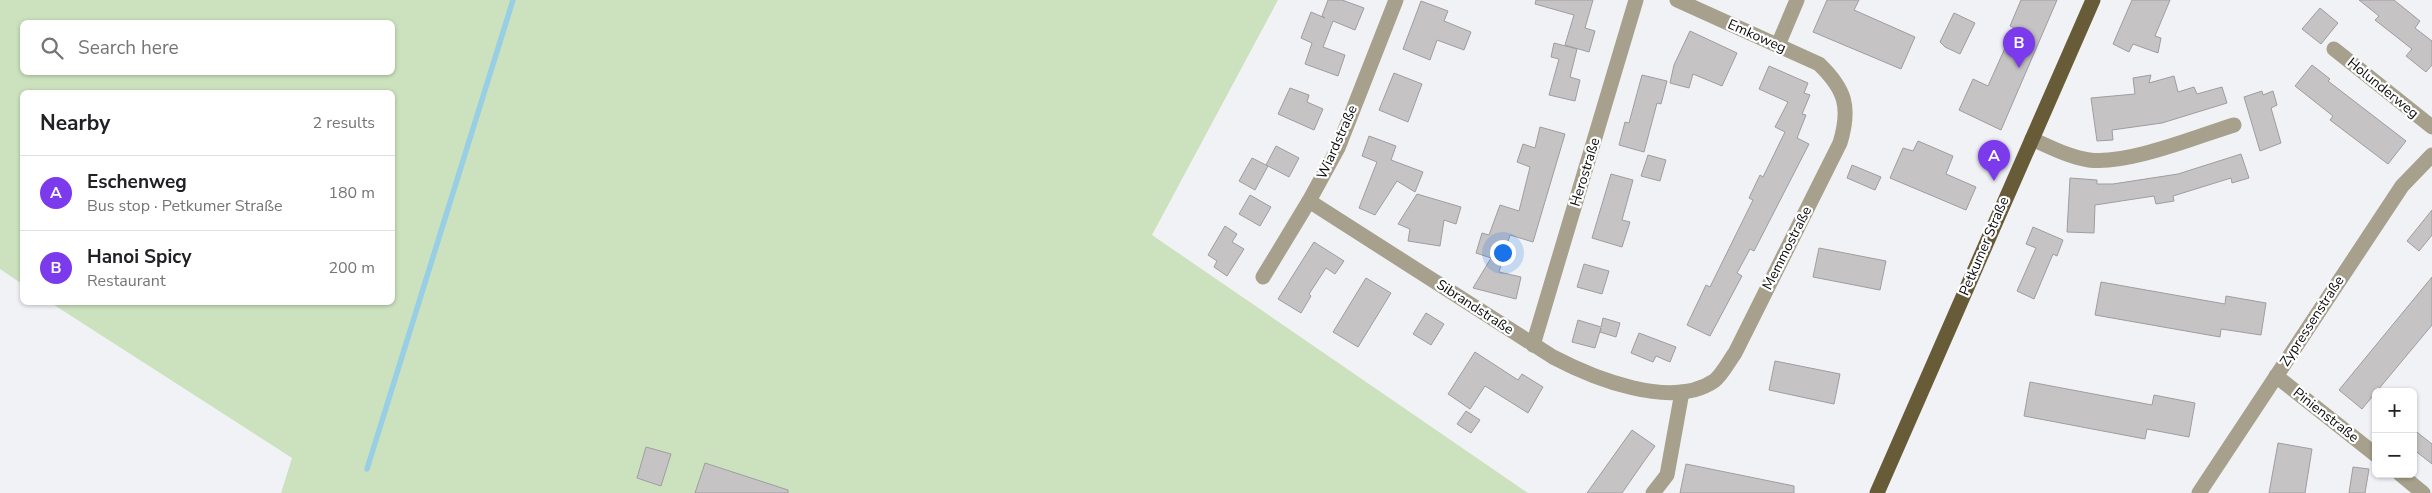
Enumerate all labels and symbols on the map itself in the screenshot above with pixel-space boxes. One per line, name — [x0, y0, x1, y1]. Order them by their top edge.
street label: Emkoweg — [1725, 15, 1789, 57]
pin: B — [2003, 27, 2035, 68]
street label: Holunderweg — [2343, 53, 2423, 123]
street label: Wiardstraße — [1312, 102, 1362, 182]
street label: Herostraße — [1566, 135, 1604, 209]
pin: A — [1978, 140, 2010, 181]
street label: Petkumer Straße — [1955, 194, 2013, 298]
street label: Memmostraße — [1758, 203, 1816, 293]
your location — [1490, 240, 1516, 266]
street label: Zypressenstraße — [2276, 272, 2348, 370]
street label: Sibrandstraße — [1433, 275, 1517, 339]
street label: Pinienstraße — [2289, 383, 2363, 447]

